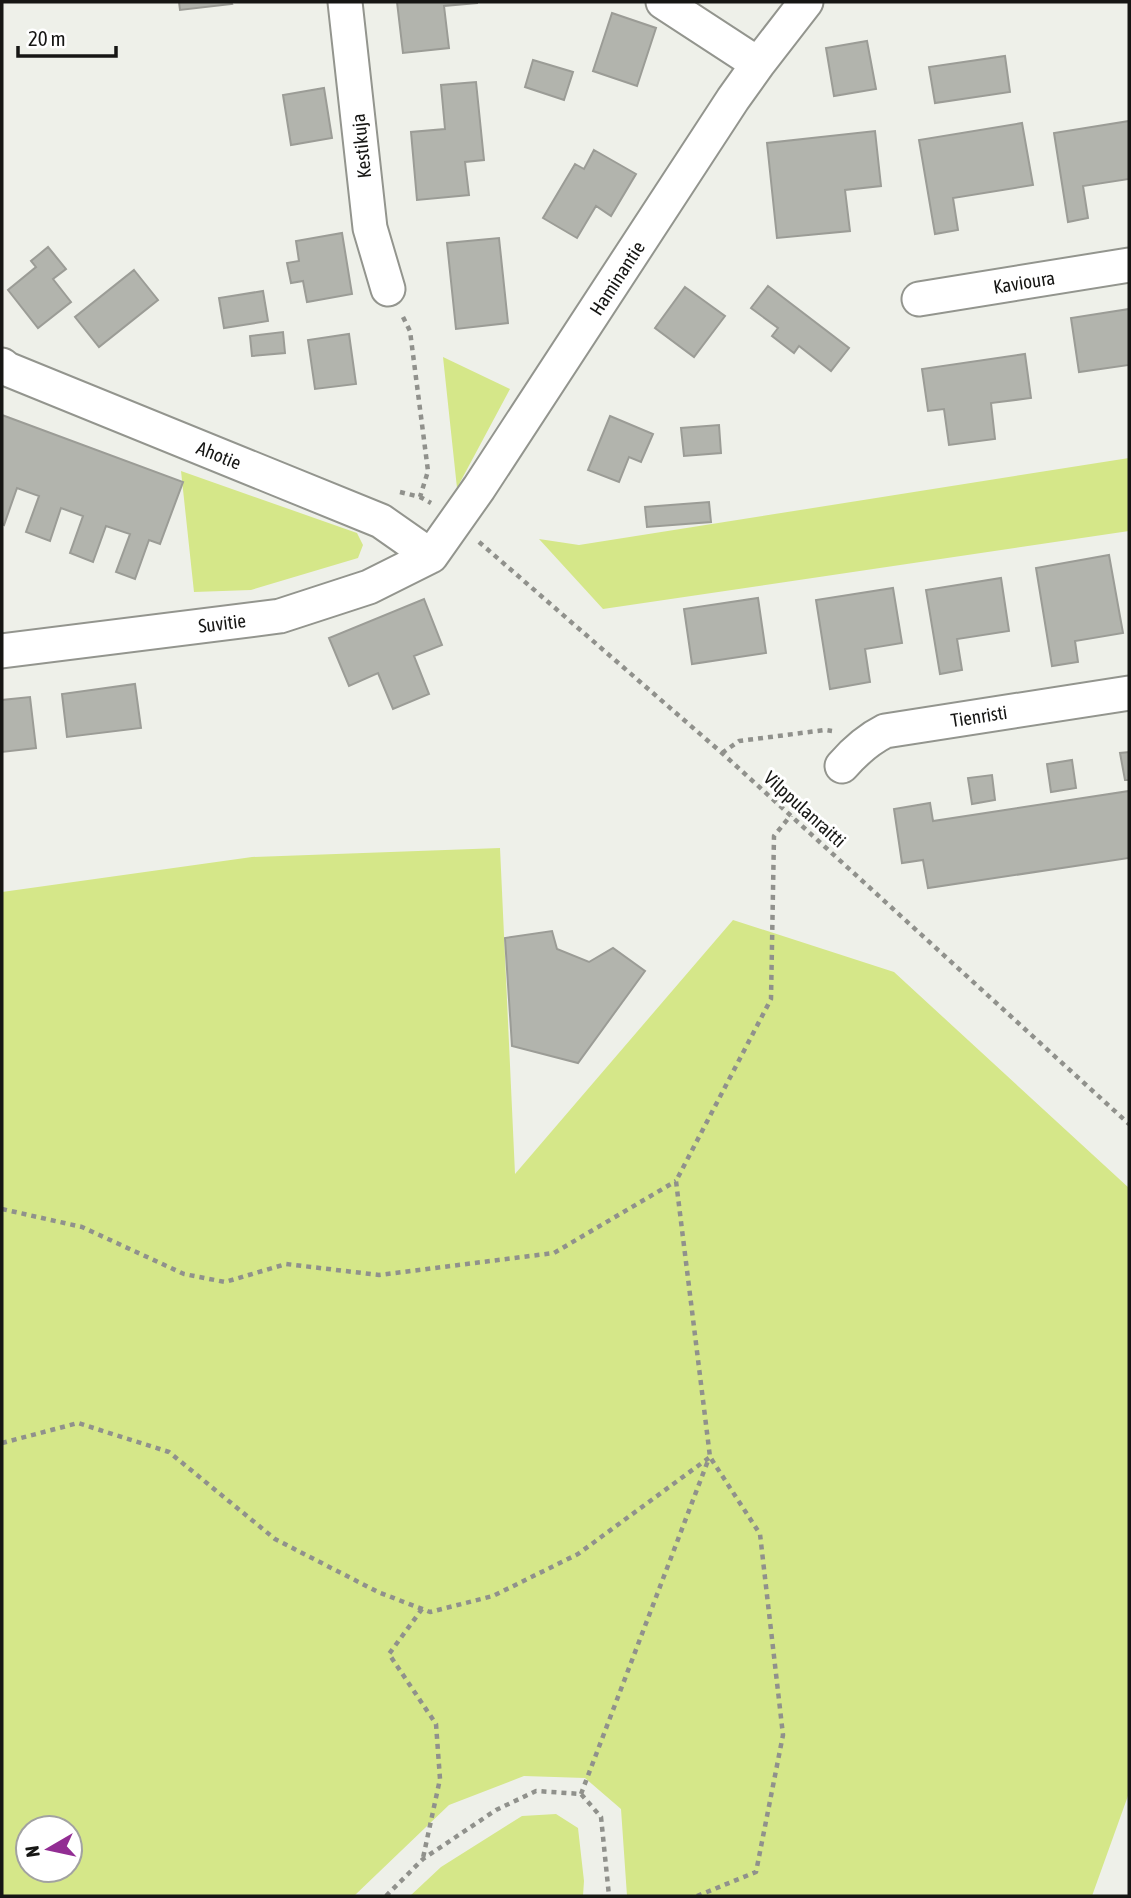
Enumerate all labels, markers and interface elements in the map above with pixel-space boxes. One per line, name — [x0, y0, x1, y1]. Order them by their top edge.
scale bar — [18, 14, 116, 58]
text: 20 m — [28, 26, 66, 50]
street label: Kestikuja — [347, 113, 375, 179]
street label: Haminantie — [585, 237, 649, 319]
street label: Kavioura — [992, 266, 1056, 298]
street label: Ahotie — [194, 436, 244, 474]
street label: Suvitie — [197, 609, 247, 637]
street label: Tienristi — [949, 701, 1009, 731]
street label: Vilppulanraitti — [759, 766, 851, 852]
north arrow — [14, 1814, 84, 1884]
text: N — [20, 1844, 44, 1859]

